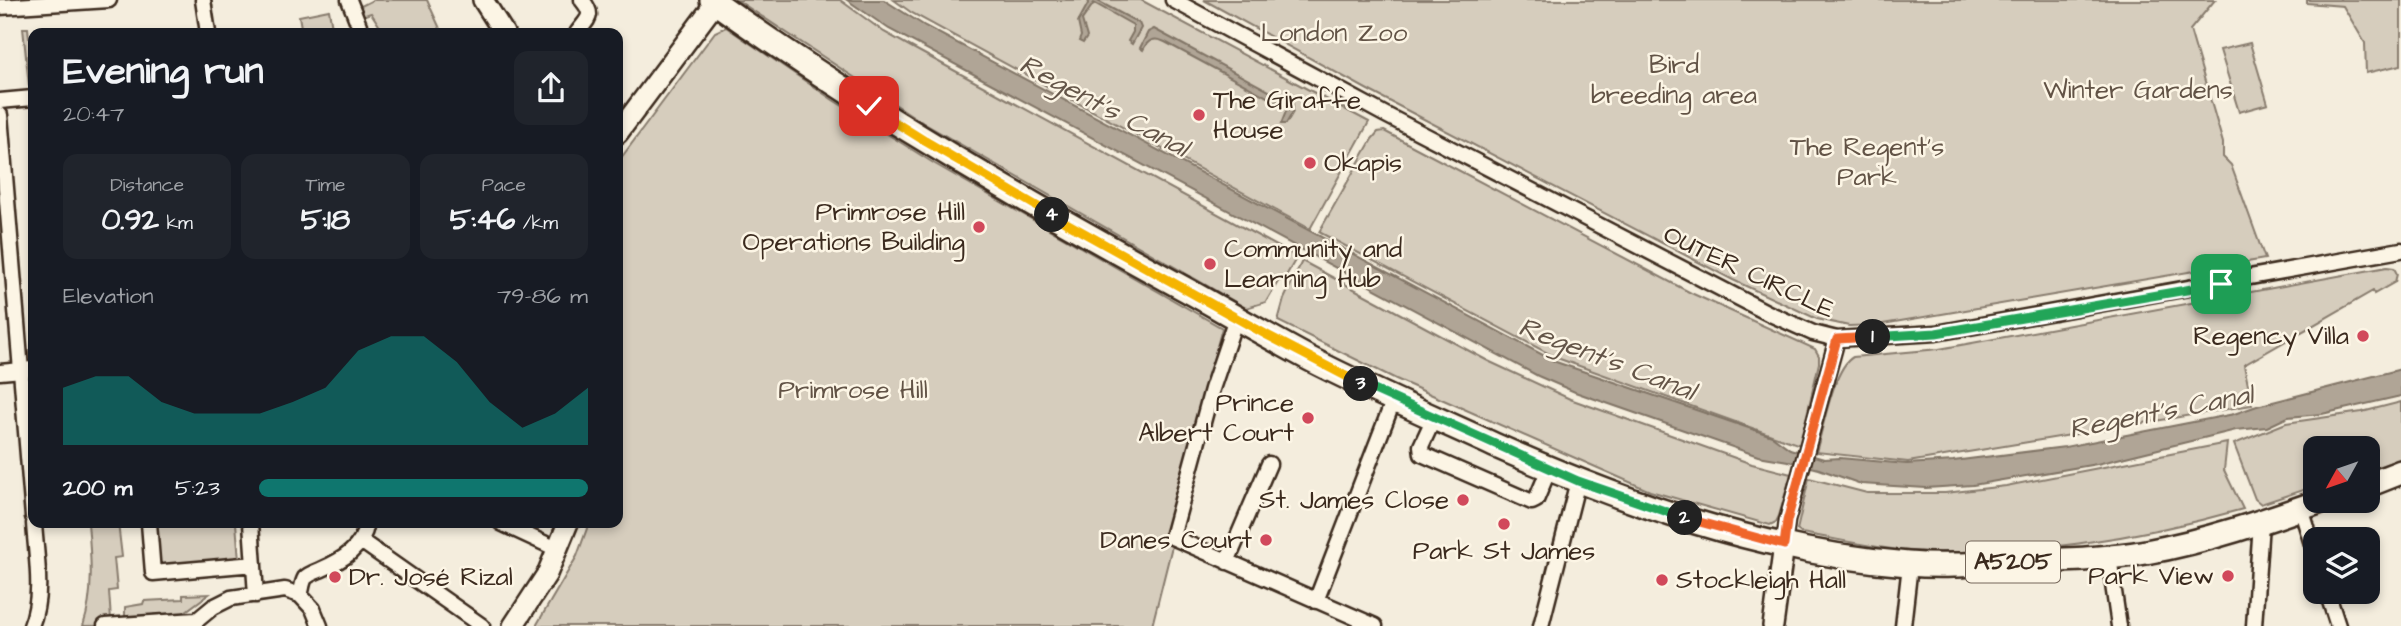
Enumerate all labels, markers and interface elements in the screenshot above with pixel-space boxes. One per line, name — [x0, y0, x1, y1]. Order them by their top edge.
park label: London Zoo — [1261, 15, 1408, 51]
water label: Regent's Canal — [1012, 45, 1199, 170]
text: Evening run — [63, 46, 264, 98]
park label: Bird breeding area — [1591, 47, 1757, 115]
button: share — [514, 51, 588, 125]
park label: Winter Gardens — [2043, 72, 2233, 108]
pin — [839, 76, 899, 136]
place label: The Giraffe House — [1213, 82, 1361, 148]
icon: check — [850, 87, 888, 125]
text: 20:47 — [63, 98, 124, 130]
marker: The Giraffe House — [1191, 107, 1207, 123]
park label: The Regent's Park — [1790, 129, 1944, 195]
place label: Okapis — [1324, 145, 1402, 181]
marker: Okapis — [1302, 155, 1318, 171]
text: Distance — [110, 172, 184, 199]
text: Time — [306, 172, 345, 199]
text: Pace — [482, 172, 526, 199]
place label: Primrose Hill Operations Building — [743, 194, 965, 262]
pin: 4 — [1034, 198, 1070, 232]
text: 0.92 — [101, 199, 159, 241]
text: 5:18 — [301, 199, 350, 241]
text: 5:46 — [450, 199, 515, 241]
text: 4 — [1045, 201, 1058, 228]
text: km — [159, 210, 193, 237]
text: /km — [515, 210, 558, 237]
street label: OUTER CIRCLE — [1657, 217, 1841, 327]
marker: Primrose Hill Operations Building — [971, 219, 987, 235]
place label: Community and Learning Hub — [1224, 231, 1402, 299]
pin — [2191, 254, 2251, 314]
marker: Community and Learning Hub — [1202, 256, 1218, 272]
icon: arrive — [2202, 265, 2240, 303]
text: Elevation — [63, 280, 154, 312]
text: 79–86 m — [497, 280, 588, 312]
water label: Regent's Canal — [1513, 307, 1704, 413]
place label: Regency Villa — [2193, 318, 2349, 356]
pin: 1 — [1856, 320, 1890, 354]
text: 1 — [1871, 323, 1874, 350]
marker: Regency Villa — [2355, 328, 2371, 344]
pin: 3 — [1344, 366, 1378, 402]
text: 3 — [1356, 370, 1365, 397]
park label: Primrose Hill — [778, 372, 928, 408]
water label: Regent's Canal — [2066, 374, 2260, 450]
place label: Prince Albert Court — [1138, 385, 1294, 451]
marker: Prince Albert Court — [1300, 410, 1316, 426]
north arrow — [2303, 436, 2380, 513]
map controls — [2303, 436, 2380, 604]
text: 200 m — [63, 472, 132, 504]
text: 5:23 — [175, 472, 220, 504]
place label: St. James Close — [1259, 482, 1449, 518]
marker: St. James Close — [1455, 492, 1471, 508]
pin: 2 — [1668, 500, 1702, 536]
text: 2 — [1679, 504, 1690, 531]
marker: Park St James — [1496, 516, 1512, 532]
place label: Danes Court — [1100, 522, 1252, 558]
button: layers — [2303, 527, 2380, 604]
marker: Danes Court — [1258, 532, 1274, 548]
place label: Park St James — [1413, 533, 1595, 569]
road number: A5205 — [1966, 542, 2060, 582]
place label: Park View — [2088, 558, 2214, 594]
place label: Dr. José Rizal — [349, 559, 513, 595]
place label: Stockleigh Hall — [1676, 562, 1846, 600]
marker: Park View — [2220, 568, 2236, 584]
marker: Dr. José Rizal — [327, 569, 343, 585]
marker: Stockleigh Hall — [1654, 572, 1670, 588]

